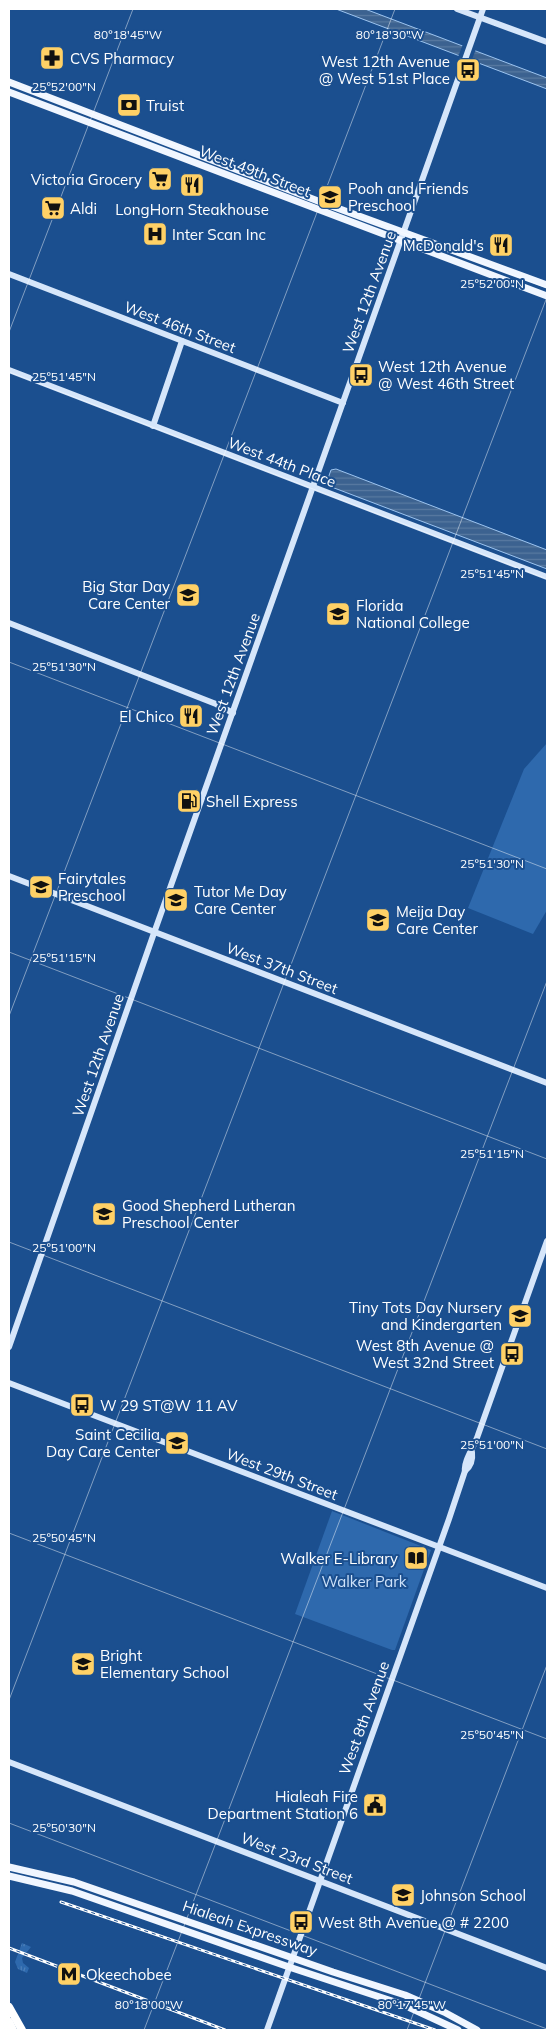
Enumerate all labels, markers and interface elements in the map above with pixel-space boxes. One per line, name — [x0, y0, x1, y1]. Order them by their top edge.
text: 80°18'45"W — [94, 27, 162, 42]
text: 80°18'30"W — [356, 27, 424, 42]
pharmacy icon: CVS Pharmacy — [39, 45, 65, 71]
place label: CVS Pharmacy — [70, 49, 174, 68]
place label: West 12th Avenue @ West 51st Place — [319, 52, 450, 88]
bus stop icon: West 12th Avenue @ West 51st Place — [455, 57, 481, 83]
text: 25°52'00"N — [32, 79, 96, 94]
bank icon: Truist — [116, 92, 142, 118]
place label: Truist — [146, 96, 184, 115]
street label: West 49th Street — [197, 141, 313, 201]
supermarket icon: Victoria Grocery — [147, 166, 173, 192]
place label: Victoria Grocery — [31, 170, 142, 189]
restaurant icon: LongHorn Steakhouse — [179, 172, 205, 198]
place label: Pooh and Friends Preschool — [348, 179, 469, 215]
school or university icon: Pooh and Friends Preschool — [317, 184, 343, 210]
supermarket icon: Aldi — [40, 195, 66, 221]
place label: Aldi — [70, 199, 97, 218]
place label: LongHorn Steakhouse — [115, 200, 269, 219]
hospital icon: Inter Scan Inc — [142, 221, 168, 247]
place label: Inter Scan Inc — [172, 225, 266, 244]
street label: West 12th Avenue — [338, 228, 400, 356]
restaurant icon: McDonald's — [488, 232, 514, 258]
place label: McDonald's — [403, 236, 484, 255]
text: 25°52'00"N — [460, 276, 524, 291]
street label: West 46th Street — [122, 297, 238, 357]
place label: West 12th Avenue @ West 46th Street — [378, 357, 514, 393]
bus stop icon: West 12th Avenue @ West 46th Street — [348, 362, 374, 388]
text: 25°51'45"N — [32, 369, 96, 384]
street label: West 44th Place — [225, 433, 339, 491]
text: 25°51'45"N — [460, 566, 524, 581]
place label: Big Star Day Care Center — [82, 577, 171, 613]
school or university icon: Big Star Day Care Center — [175, 582, 201, 608]
place label: Florida National College — [356, 596, 470, 632]
school or university icon: Florida National College — [325, 601, 351, 627]
street label: West 12th Avenue — [202, 610, 264, 738]
text: 25°51'30"N — [32, 659, 96, 674]
restaurant icon: El Chico — [178, 703, 204, 729]
place label: El Chico — [119, 707, 174, 726]
fuel station icon: Shell Express — [176, 788, 202, 814]
place label: Shell Express — [206, 792, 298, 811]
text: 25°51'30"N — [460, 856, 524, 871]
place label: Fairytales Preschool — [58, 869, 126, 905]
school or university icon: Fairytales Preschool — [28, 874, 54, 900]
place label: Tutor Me Day Care Center — [194, 882, 287, 918]
school or university icon: Tutor Me Day Care Center — [163, 887, 189, 913]
place label: Meija Day Care Center — [396, 902, 478, 938]
school or university icon: Meija Day Care Center — [365, 907, 391, 933]
street label: West 37th Street — [224, 938, 340, 998]
text: 25°51'15"N — [32, 950, 96, 965]
street label: West 12th Avenue — [68, 991, 128, 1119]
text: 25°51'15"N — [460, 1146, 524, 1161]
place label: Good Shepherd Lutheran Preschool Center — [122, 1196, 296, 1232]
school or university icon: Good Shepherd Lutheran Preschool Center — [91, 1201, 117, 1227]
text: 25°51'00"N — [32, 1240, 96, 1255]
place label: Tiny Tots Day Nursery and Kindergarten — [349, 1298, 502, 1334]
school or university icon: Tiny Tots Day Nursery and Kindergarten — [507, 1303, 533, 1329]
place label: West 8th Avenue @ West 32nd Street — [356, 1336, 494, 1372]
bus stop icon: West 8th Avenue @ West 32nd Street — [499, 1341, 525, 1367]
bus stop icon: W 29 ST@W 11 AV — [69, 1392, 95, 1418]
place label: W 29 ST@W 11 AV — [100, 1396, 238, 1415]
place label: Saint Cecilia Day Care Center — [46, 1425, 161, 1461]
school or university icon: Saint Cecilia Day Care Center — [164, 1430, 190, 1456]
text: 25°51'00"N — [460, 1437, 524, 1452]
street label: West 29th Street — [224, 1444, 340, 1504]
text: 25°50'45"N — [32, 1530, 96, 1545]
library icon: Walker E-Library — [403, 1545, 429, 1571]
place label: Walker E-Library — [280, 1549, 398, 1568]
park label: Walker Park — [321, 1572, 407, 1591]
place label: Bright Elementary School — [100, 1646, 229, 1682]
school or university icon: Bright Elementary School — [70, 1651, 96, 1677]
street label: West 8th Avenue — [335, 1659, 393, 1777]
text: 25°50'45"N — [460, 1727, 524, 1742]
place label: Hialeah Fire Department Station 6 — [208, 1787, 358, 1823]
public building icon: Hialeah Fire Department Station 6 — [362, 1792, 388, 1818]
text: 25°50'30"N — [32, 1820, 96, 1835]
street label: West 23rd Street — [238, 1828, 356, 1888]
school or university icon: Johnson School — [390, 1882, 416, 1908]
place label: Johnson School — [420, 1886, 526, 1905]
street label: Hialeah Expressway — [180, 1896, 320, 1960]
bus stop icon: West 8th Avenue @ # 2200 — [288, 1909, 314, 1935]
place label: West 8th Avenue @ # 2200 — [318, 1913, 509, 1932]
metro station icon: Okeechobee — [56, 1961, 82, 1987]
place label: Okeechobee — [86, 1965, 172, 1984]
text: 80°18'00"W — [115, 1997, 183, 2012]
text: 80°17'45"W — [378, 1997, 446, 2012]

